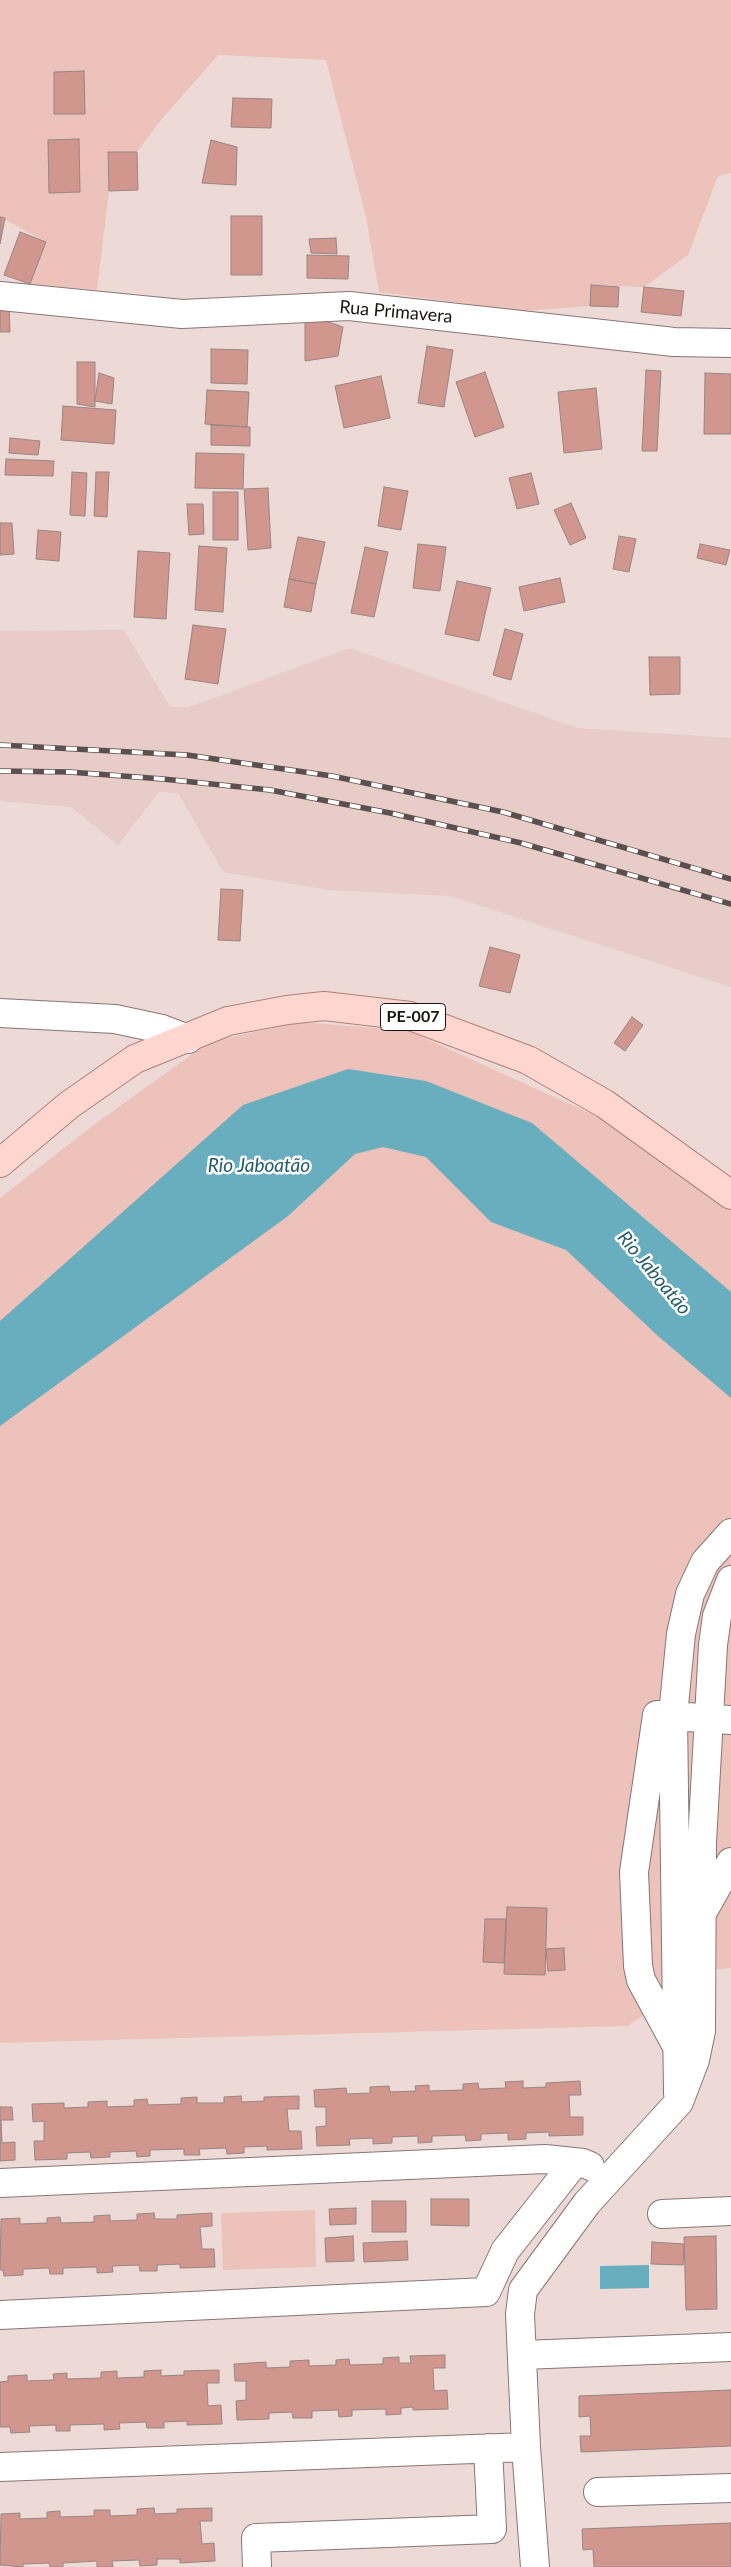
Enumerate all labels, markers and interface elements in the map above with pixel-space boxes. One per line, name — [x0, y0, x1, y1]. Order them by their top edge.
street label: Rua Primavera — [339, 296, 453, 328]
road number: PE-007 — [380, 1004, 446, 1030]
water label: Rio Jaboatão — [208, 1155, 310, 1177]
water label: Rio Jaboatão — [612, 1226, 696, 1320]

